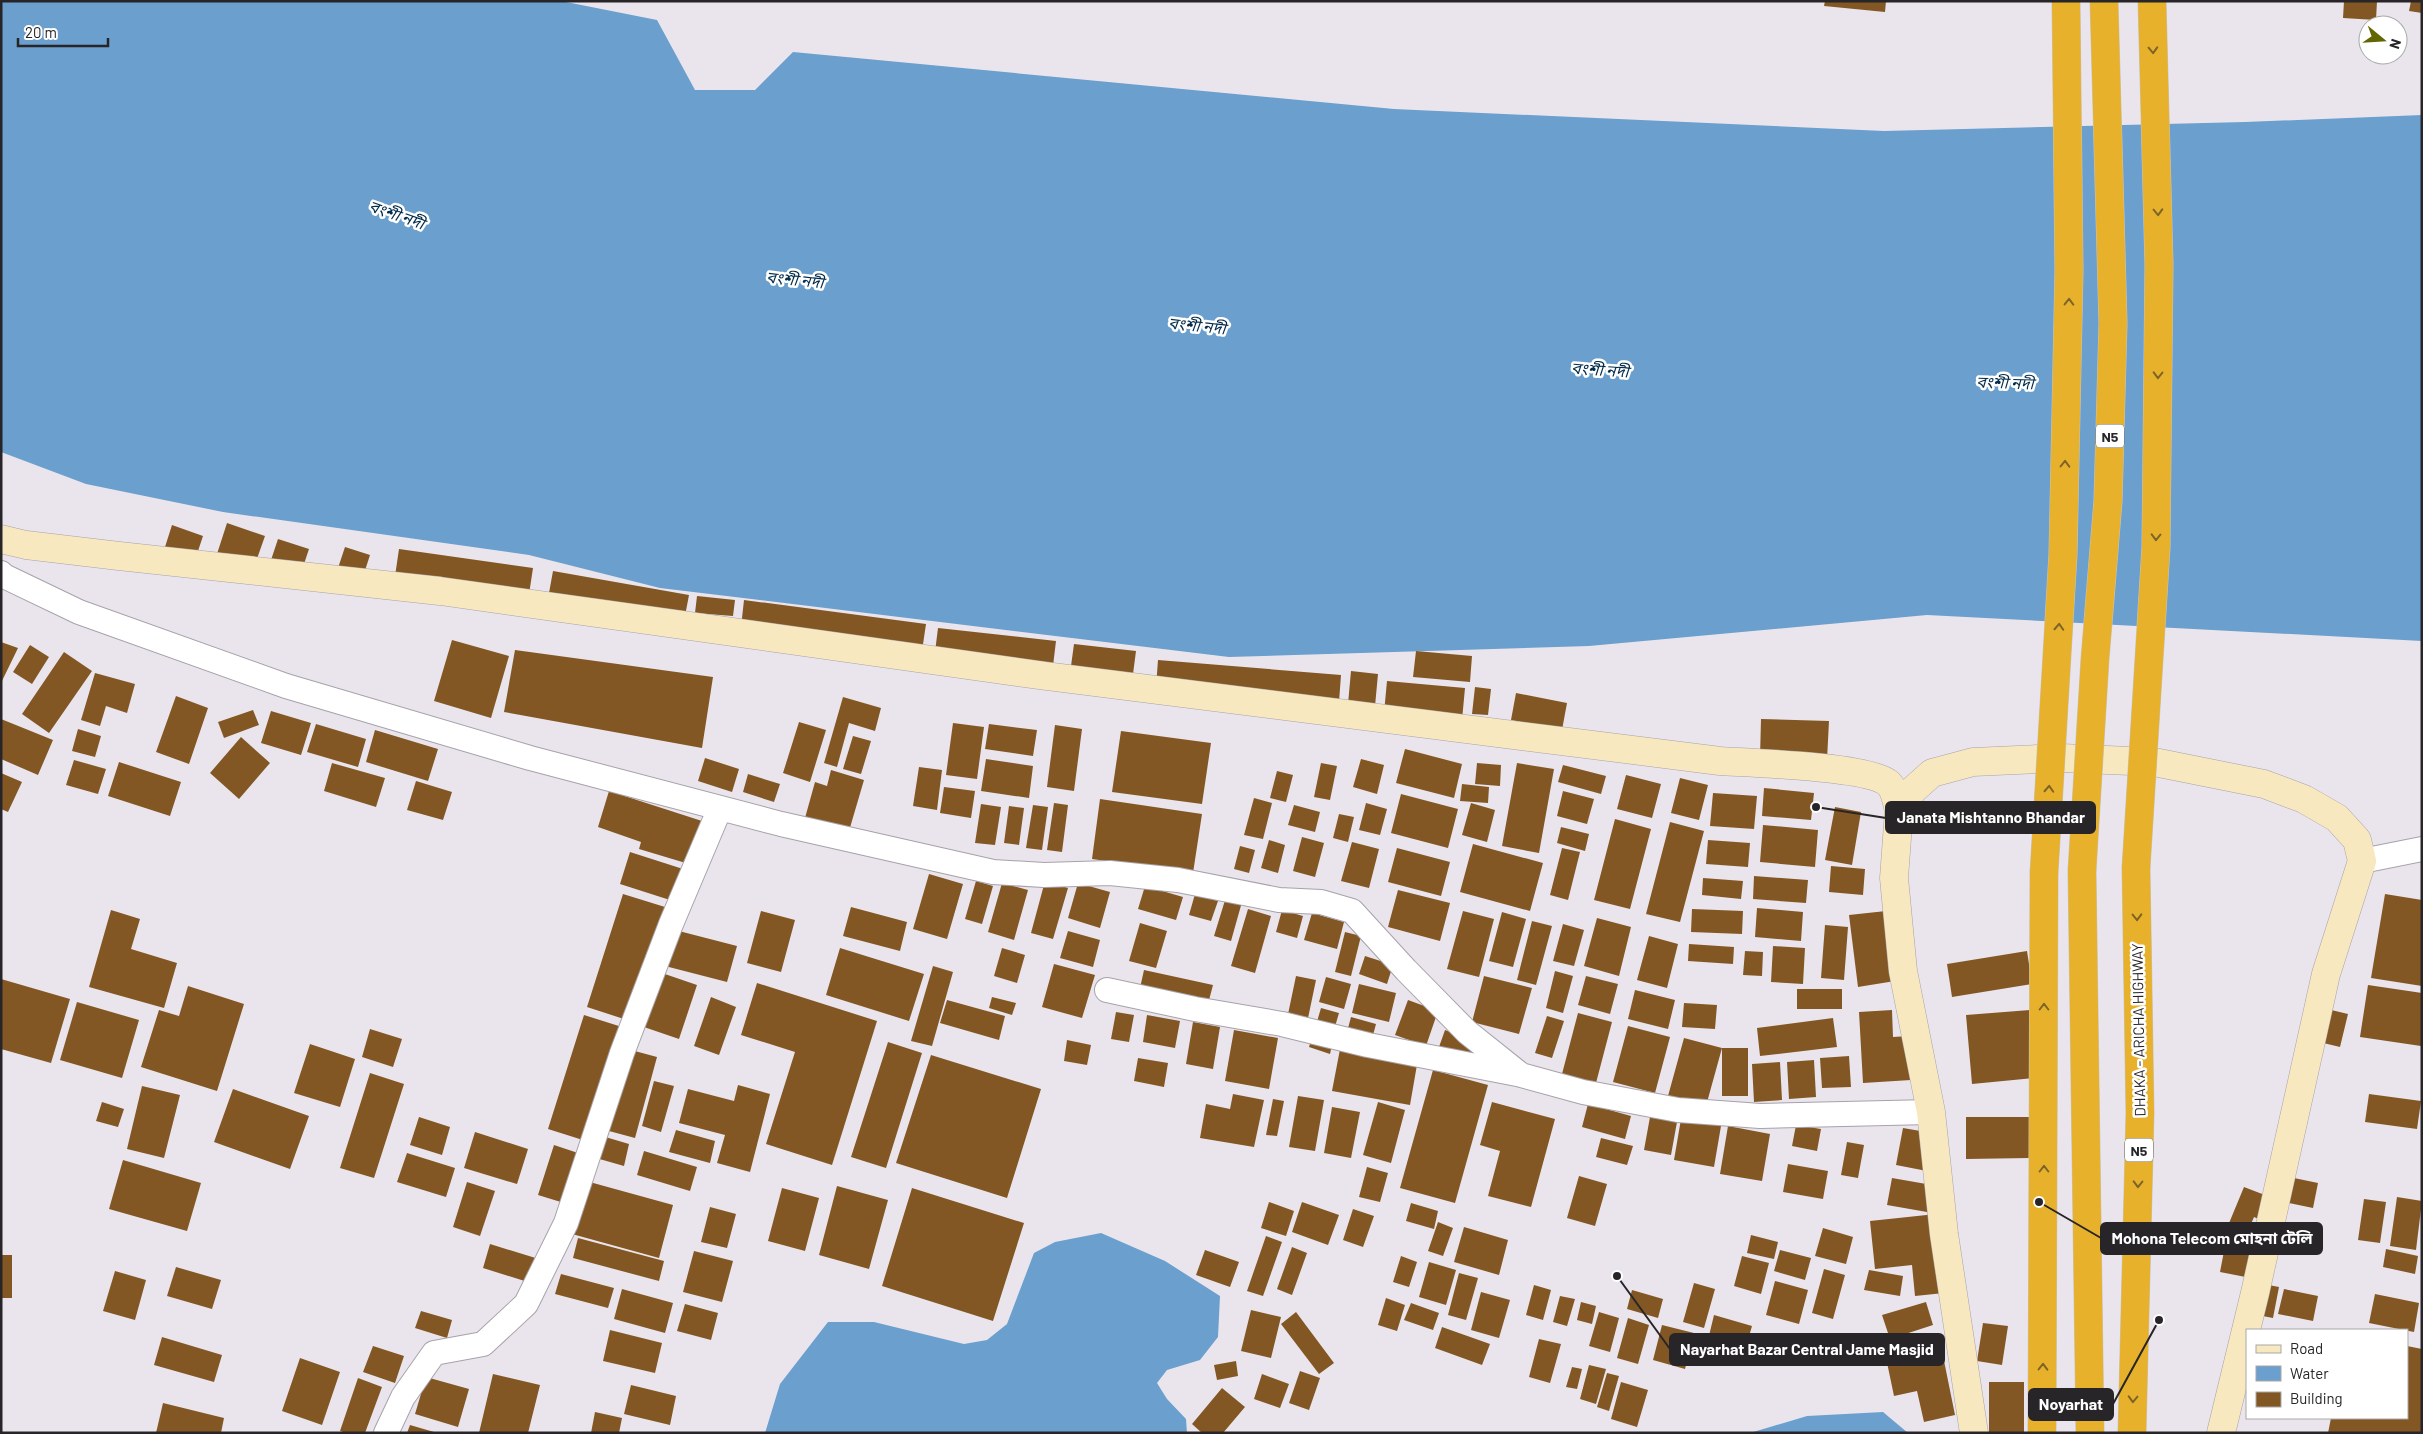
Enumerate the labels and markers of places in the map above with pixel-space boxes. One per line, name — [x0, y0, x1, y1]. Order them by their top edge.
callout: Janata Mishtanno Bhandar — [1886, 802, 2095, 833]
callout: Mohona Telecom মোহনা টেলি — [2101, 1223, 2322, 1254]
callout: Nayarhat Bazar Central Jame Masjid — [1670, 1334, 1944, 1365]
callout: Noyarhat — [2029, 1389, 2113, 1420]

